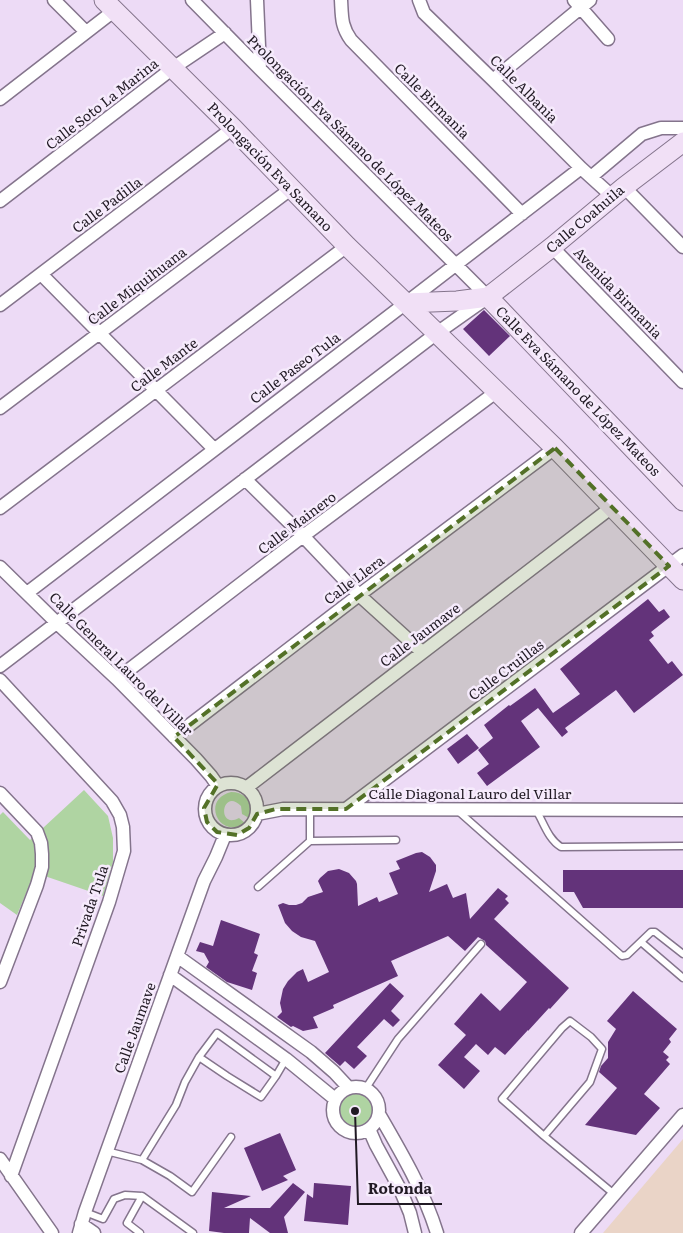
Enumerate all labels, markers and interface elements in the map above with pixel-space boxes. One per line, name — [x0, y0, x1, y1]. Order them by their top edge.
street label: Prolongación Eva Sámano de López Mateos — [243, 30, 458, 245]
street label: Calle Albania — [486, 50, 564, 127]
street label: Calle Soto La Marina — [41, 53, 162, 154]
street label: Calle Birmania — [390, 58, 475, 143]
street label: Prolongación Eva Samano — [204, 97, 338, 235]
street label: Calle Padilla — [67, 171, 146, 237]
street label: Calle Coahuila — [541, 179, 628, 257]
street label: Calle Miquihuana — [83, 241, 190, 329]
street label: Avenida Birmania — [570, 242, 668, 343]
street label: Calle Eva Sámano de López Mateos — [492, 301, 666, 480]
street label: Calle Paseo Tula — [245, 326, 344, 408]
street label: Calle Mante — [126, 332, 201, 396]
street label: Calle Mainero — [253, 486, 340, 558]
street label: Calle Llera — [319, 550, 388, 609]
street label: Calle General Lauro del Villar — [45, 587, 198, 740]
street label: Calle Jaumave — [375, 597, 464, 671]
street label: Calle Cruillas — [464, 634, 547, 704]
street label: Calle Diagonal Lauro del Villar — [369, 783, 572, 803]
street label: Privada Tula — [66, 862, 112, 949]
street label: Calle Jaumave — [108, 979, 160, 1076]
callout: Rotonda — [358, 1174, 442, 1204]
text: Rotonda — [368, 1176, 433, 1199]

